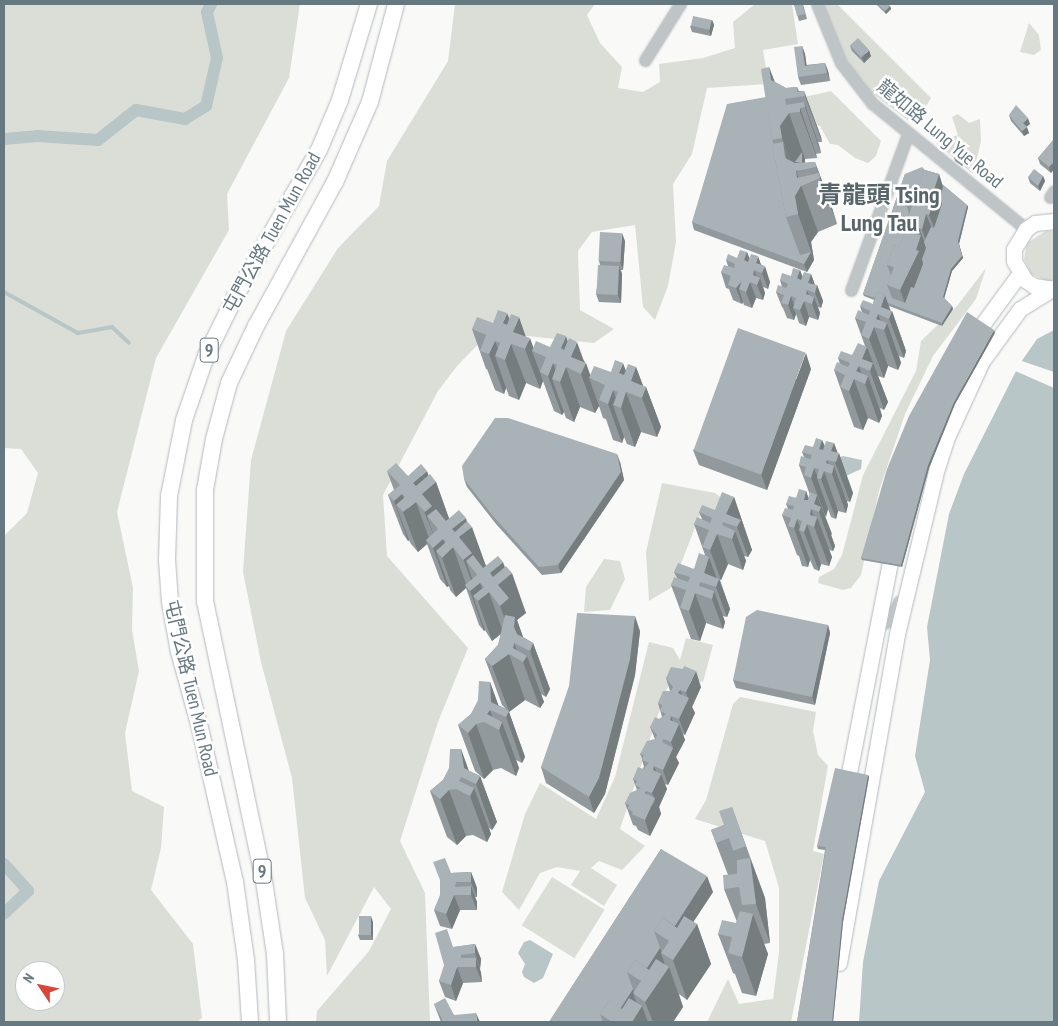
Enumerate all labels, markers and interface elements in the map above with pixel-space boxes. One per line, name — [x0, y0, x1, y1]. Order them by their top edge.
street label: 龍如路 Lung Yue Road — [872, 75, 1008, 193]
street label: 屯門公路 Tuen Mun Road — [218, 149, 326, 317]
district label: 青龍頭 Tsing Lung Tau — [818, 181, 940, 237]
road number: 9 — [199, 334, 219, 366]
street label: 屯門公路 Tuen Mun Road — [160, 597, 222, 779]
road number: 9 — [252, 856, 272, 886]
north arrow — [15, 961, 65, 1011]
text: N — [19, 970, 38, 986]

